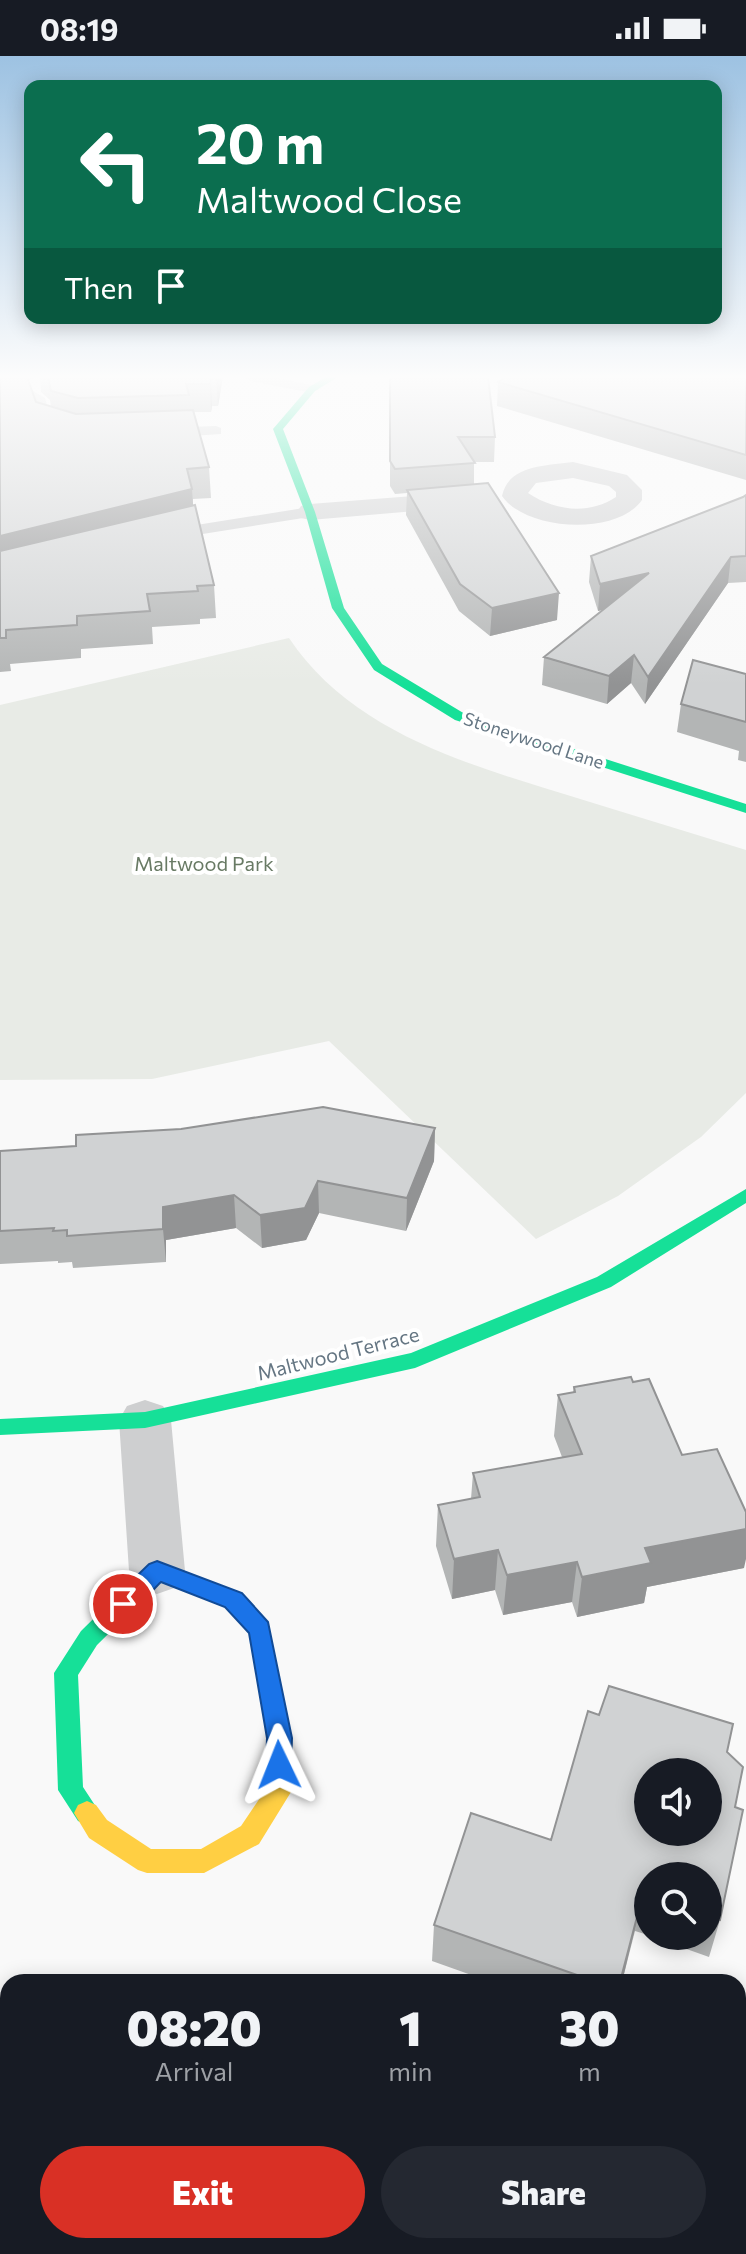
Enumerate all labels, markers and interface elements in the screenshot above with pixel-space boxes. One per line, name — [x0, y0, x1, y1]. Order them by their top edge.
text: 08:19 — [40, 10, 119, 47]
text: 20 m — [196, 107, 324, 176]
icon: left — [64, 112, 168, 216]
text: Maltwood Close — [196, 176, 462, 220]
icon: arrive — [149, 264, 193, 308]
text: Then — [64, 268, 133, 305]
street label: Stoneywood Lane — [461, 707, 607, 773]
park label: Maltwood Park — [134, 851, 274, 875]
street label: Maltwood Terrace — [254, 1321, 422, 1385]
pin — [89, 1570, 157, 1638]
icon: arrive — [101, 1582, 145, 1626]
position arrow — [237, 1723, 321, 1807]
map controls — [634, 1758, 722, 1950]
button: sound — [634, 1758, 722, 1846]
button: search — [634, 1862, 722, 1950]
text: 08:20 — [126, 1997, 262, 2056]
text: 1 — [399, 1997, 422, 2056]
text: 30 — [559, 1997, 619, 2056]
text: Arrival — [155, 2055, 233, 2086]
text: min — [388, 2055, 432, 2086]
text: m — [578, 2055, 601, 2086]
button: Exit — [40, 2146, 365, 2238]
button: Share — [381, 2146, 706, 2238]

